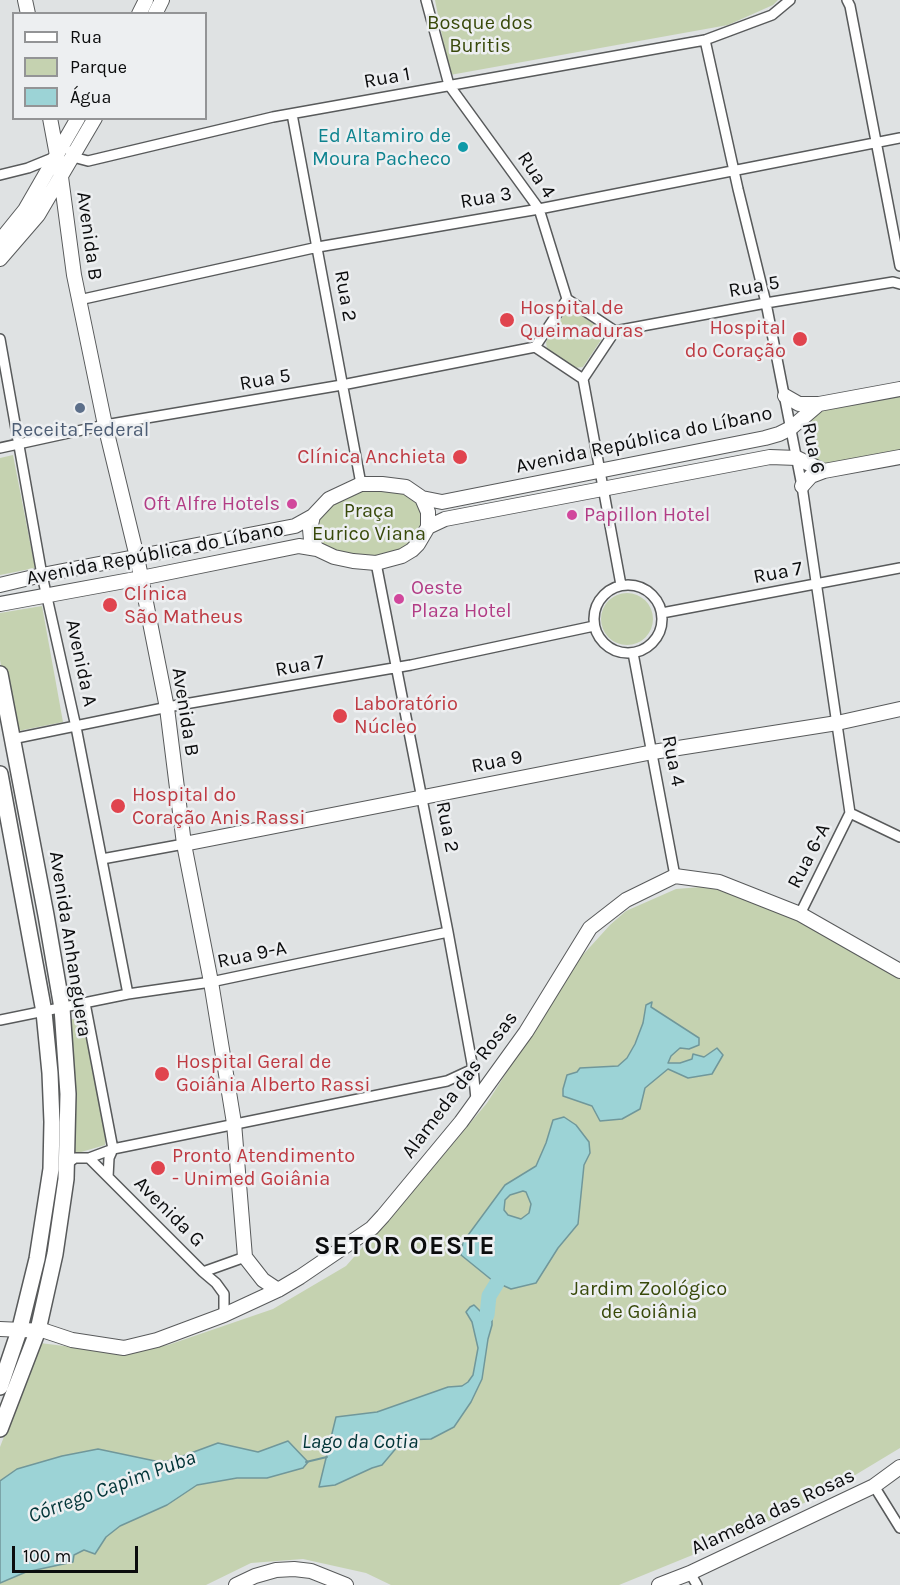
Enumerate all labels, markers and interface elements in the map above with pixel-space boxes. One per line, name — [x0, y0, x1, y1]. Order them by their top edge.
park label: Bosque dos Buritis — [427, 11, 533, 58]
legend — [12, 12, 207, 120]
text: Rua — [70, 26, 102, 48]
text: Parque — [70, 56, 127, 78]
street label: Rua 1 — [362, 62, 412, 94]
text: Água — [70, 86, 111, 108]
place label: Ed Altamiro de Moura Pacheco — [312, 124, 451, 171]
marker: Ed Altamiro de Moura Pacheco — [456, 140, 470, 154]
street label: Rua 4 — [512, 147, 560, 203]
street label: Rua 3 — [458, 182, 514, 214]
street label: Avenida B — [71, 190, 107, 282]
street label: Rua 2 — [329, 268, 361, 324]
street label: Rua 5 — [727, 271, 781, 303]
place label: Hospital de Queimaduras — [520, 296, 644, 343]
marker: Hospital de Queimaduras — [498, 311, 516, 329]
place label: Hospital do Coração — [685, 316, 786, 363]
marker: Hospital do Coração — [791, 330, 809, 348]
street label: Rua 5 — [238, 364, 292, 396]
marker: Receita Federal — [73, 401, 87, 415]
street label: Avenida República do Líbano — [514, 401, 774, 479]
place label: Receita Federal — [11, 418, 149, 442]
street label: Rua 6 — [796, 420, 830, 476]
place label: Clínica Anchieta — [297, 445, 446, 469]
marker: Clínica Anchieta — [451, 448, 469, 466]
place label: Oft Alfre Hotels — [144, 492, 280, 516]
marker: Oft Alfre Hotels — [285, 497, 299, 511]
park label: Praça Eurico Viana — [312, 499, 426, 546]
place label: Papillon Hotel — [584, 503, 710, 527]
marker: Papillon Hotel — [565, 508, 579, 522]
street label: Avenida República do Líbano — [24, 517, 286, 591]
street label: Rua 7 — [751, 556, 805, 590]
place label: Oeste Plaza Hotel — [411, 576, 512, 623]
place label: Clínica São Matheus — [124, 582, 243, 629]
marker: Oeste Plaza Hotel — [392, 592, 406, 606]
marker: Clínica São Matheus — [101, 596, 119, 614]
street label: Avenida A — [60, 617, 102, 709]
street label: Rua 7 — [274, 650, 326, 682]
street label: Avenida B — [166, 666, 204, 758]
place label: Laboratório Núcleo — [354, 692, 458, 739]
marker: Laboratório Núcleo — [331, 707, 349, 725]
street label: Rua 4 — [656, 734, 690, 788]
street label: Rua 9 — [469, 745, 525, 779]
place label: Hospital do Coração Anis Rassi — [132, 783, 305, 830]
marker: Hospital do Coração Anis Rassi — [109, 797, 127, 815]
street label: Rua 2 — [430, 799, 464, 855]
street label: Rua 6-A — [782, 819, 836, 893]
street label: Avenida Anhanguera — [43, 849, 97, 1039]
street label: Rua 9-A — [215, 936, 289, 974]
street label: Alameda das Rosas — [397, 1007, 523, 1163]
place label: Hospital Geral de Goiânia Alberto Rassi — [176, 1050, 370, 1097]
marker: Hospital Geral de Goiânia Alberto Rassi — [153, 1065, 171, 1083]
place label: Pronto Atendimento - Unimed Goiânia — [172, 1144, 355, 1191]
marker: Pronto Atendimento - Unimed Goiânia — [149, 1159, 167, 1177]
street label: Avenida G — [129, 1172, 209, 1252]
district label: SETOR OESTE — [314, 1231, 496, 1263]
park label: Jardim Zoológico de Goiânia — [571, 1277, 727, 1324]
water label: Lago da Cotia — [302, 1429, 418, 1455]
water label: Córrego Capim Puba — [25, 1445, 199, 1529]
street label: Alameda das Rosas — [687, 1464, 859, 1560]
scale bar — [15, 1534, 141, 1572]
text: 100 m — [23, 1545, 71, 1567]

